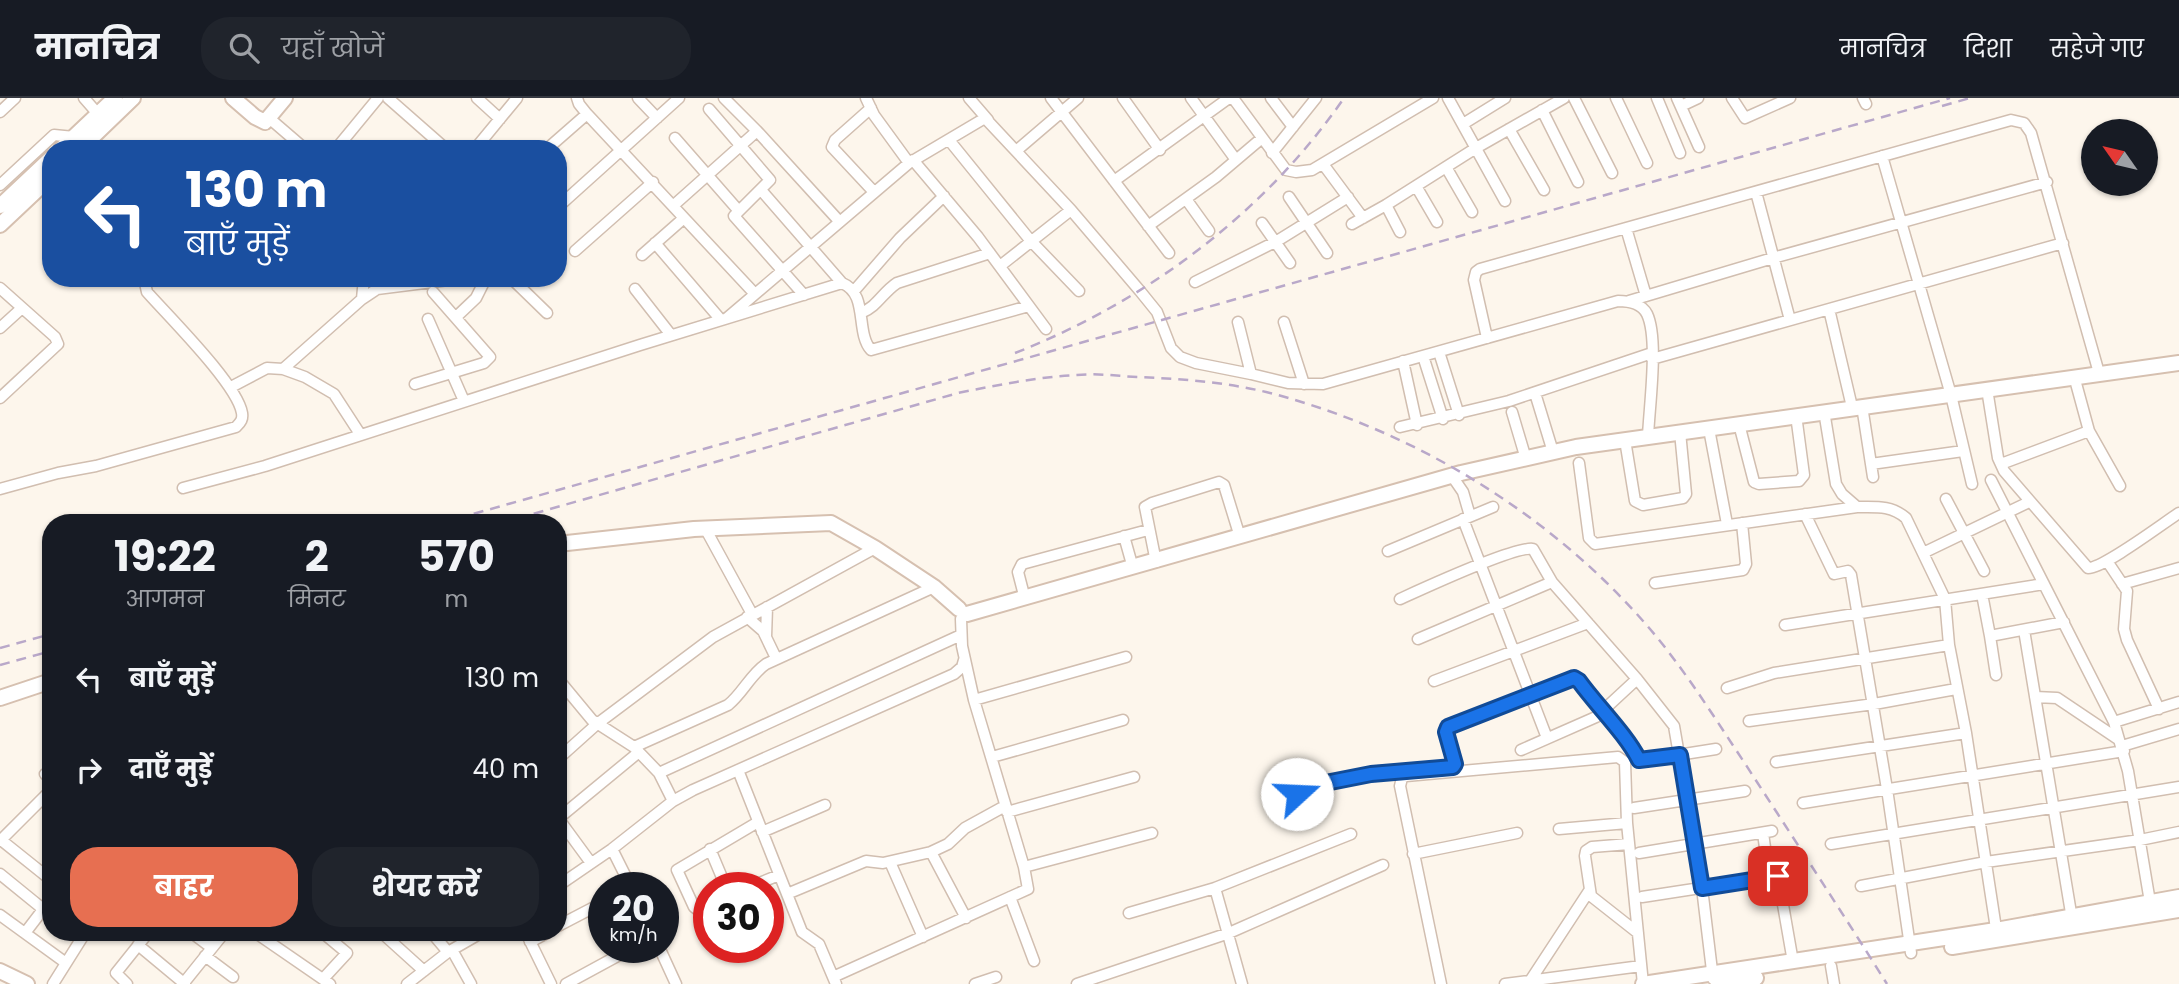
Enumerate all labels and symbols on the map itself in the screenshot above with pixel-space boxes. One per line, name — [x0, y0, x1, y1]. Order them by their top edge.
north arrow — [2081, 119, 2158, 196]
position arrow — [1260, 757, 1334, 831]
pin — [1748, 846, 1808, 906]
speed limit sign: 30 — [693, 872, 784, 963]

